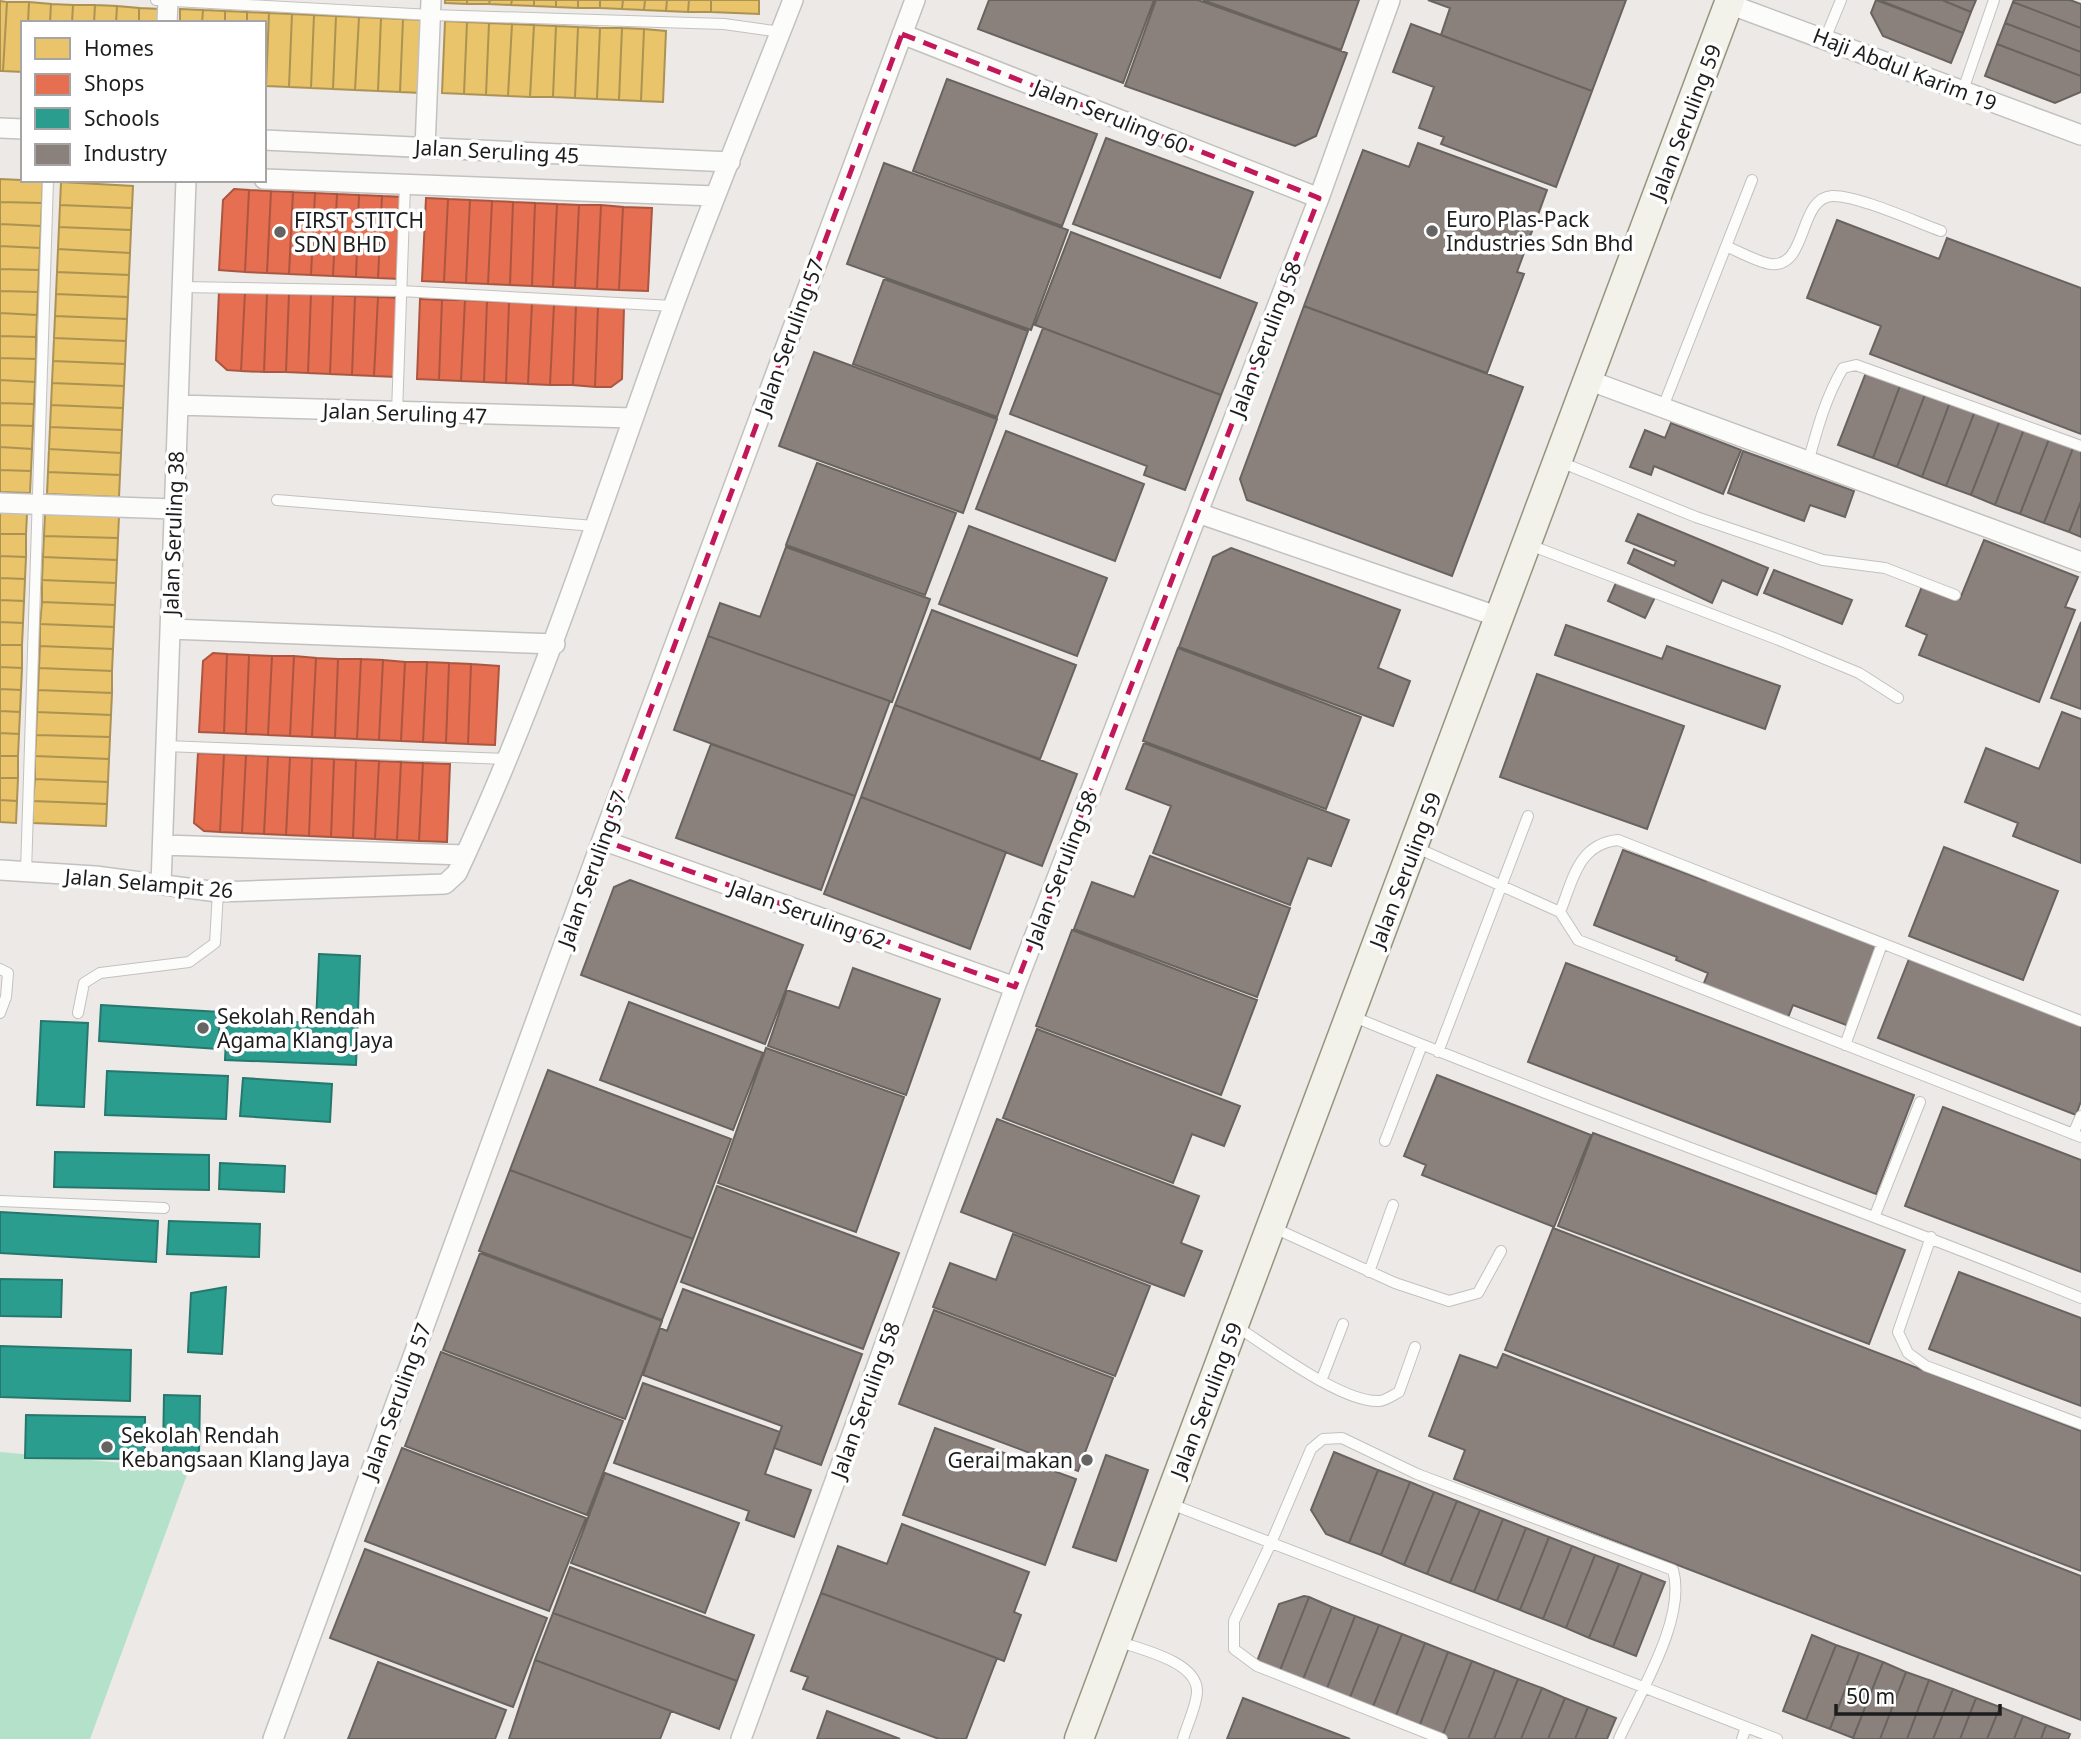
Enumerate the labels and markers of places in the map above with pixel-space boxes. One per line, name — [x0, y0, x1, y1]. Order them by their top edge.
place label: Euro Plas-Pack Industries Sdn Bhd — [1446, 205, 1634, 257]
place label: FIRST STITCH SDN BHD — [294, 206, 424, 258]
marker: Euro Plas-Pack Industries Sdn Bhd — [1424, 223, 1440, 239]
marker: FIRST STITCH SDN BHD — [272, 224, 288, 240]
place label: Sekolah Rendah Agama Klang Jaya — [217, 1002, 394, 1054]
marker: Sekolah Rendah Agama Klang Jaya — [195, 1020, 211, 1036]
place label: Sekolah Rendah Kebangsaan Klang Jaya — [121, 1421, 350, 1473]
marker: Sekolah Rendah Kebangsaan Klang Jaya — [99, 1439, 115, 1455]
place label: Gerai makan — [948, 1446, 1073, 1474]
marker: Gerai makan — [1079, 1452, 1095, 1468]

